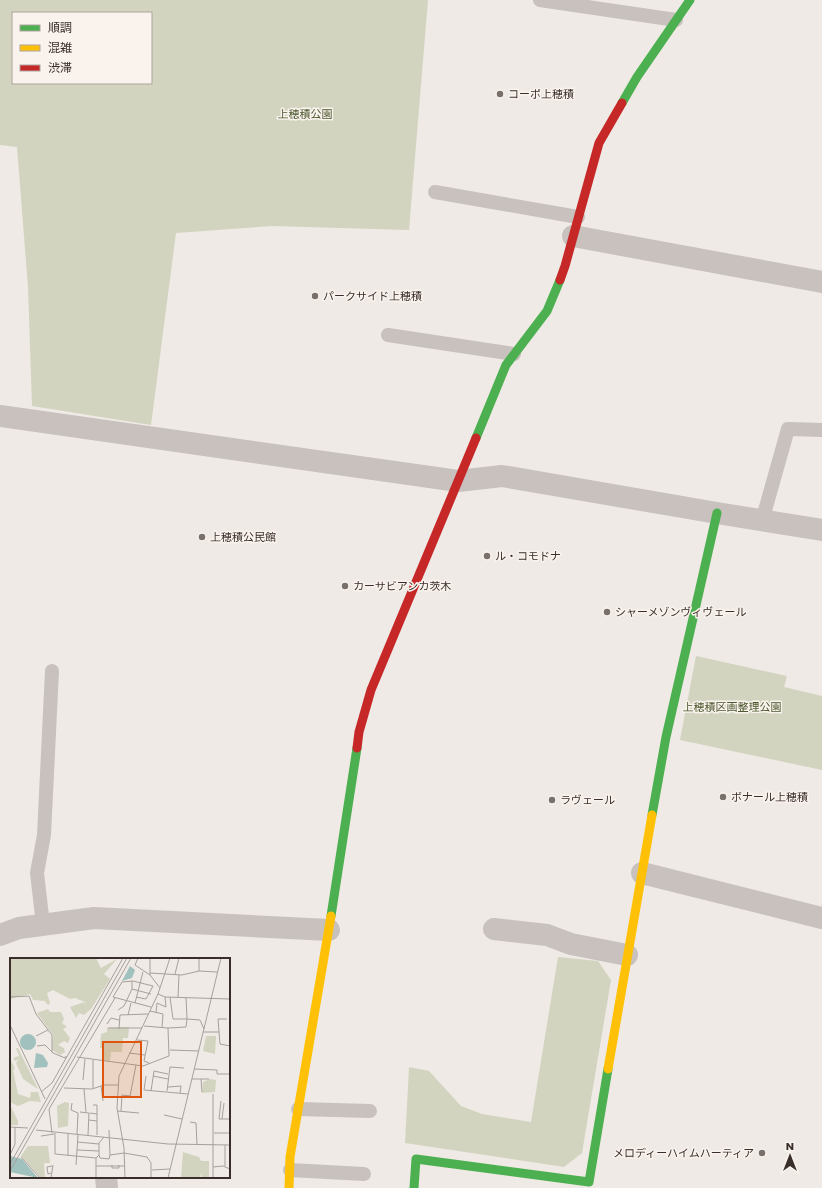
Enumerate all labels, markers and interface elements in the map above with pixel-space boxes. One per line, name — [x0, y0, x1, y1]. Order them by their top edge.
legend — [12, 12, 152, 84]
text: 順調 — [48, 19, 72, 36]
text: 混雑 — [48, 39, 72, 56]
text: 渋滞 — [48, 59, 72, 76]
place label: コーポ上穂積 — [508, 86, 574, 102]
marker: コーポ上穂積 — [495, 89, 505, 99]
park label: 上穂積公園 — [278, 106, 333, 122]
place label: パークサイド上穂積 — [323, 288, 422, 304]
marker: パークサイド上穂積 — [310, 291, 320, 301]
place label: 上穂積公民館 — [210, 529, 276, 545]
marker: 上穂積公民館 — [197, 532, 207, 542]
place label: ル・コモドナ — [495, 548, 561, 564]
marker: ル・コモドナ — [482, 551, 492, 561]
place label: カーサビアンカ茨木 — [353, 578, 451, 594]
marker: カーサビアンカ茨木 — [340, 581, 350, 591]
place label: シャーメゾンヴィヴェール — [615, 604, 747, 620]
marker: シャーメゾンヴィヴェール — [602, 607, 612, 617]
park label: 上穂積区画整理公園 — [683, 699, 782, 715]
place label: ボナール上穂積 — [731, 789, 808, 805]
place label: ラヴェール — [560, 792, 615, 808]
marker: ボナール上穂積 — [718, 792, 728, 802]
marker: ラヴェール — [547, 795, 557, 805]
inset map — [10, 958, 230, 1178]
north arrow — [770, 1136, 810, 1176]
text: N — [786, 1138, 794, 1154]
place label: メロディーハイムハーティア — [613, 1145, 754, 1161]
marker: メロディーハイムハーティア — [757, 1148, 767, 1158]

